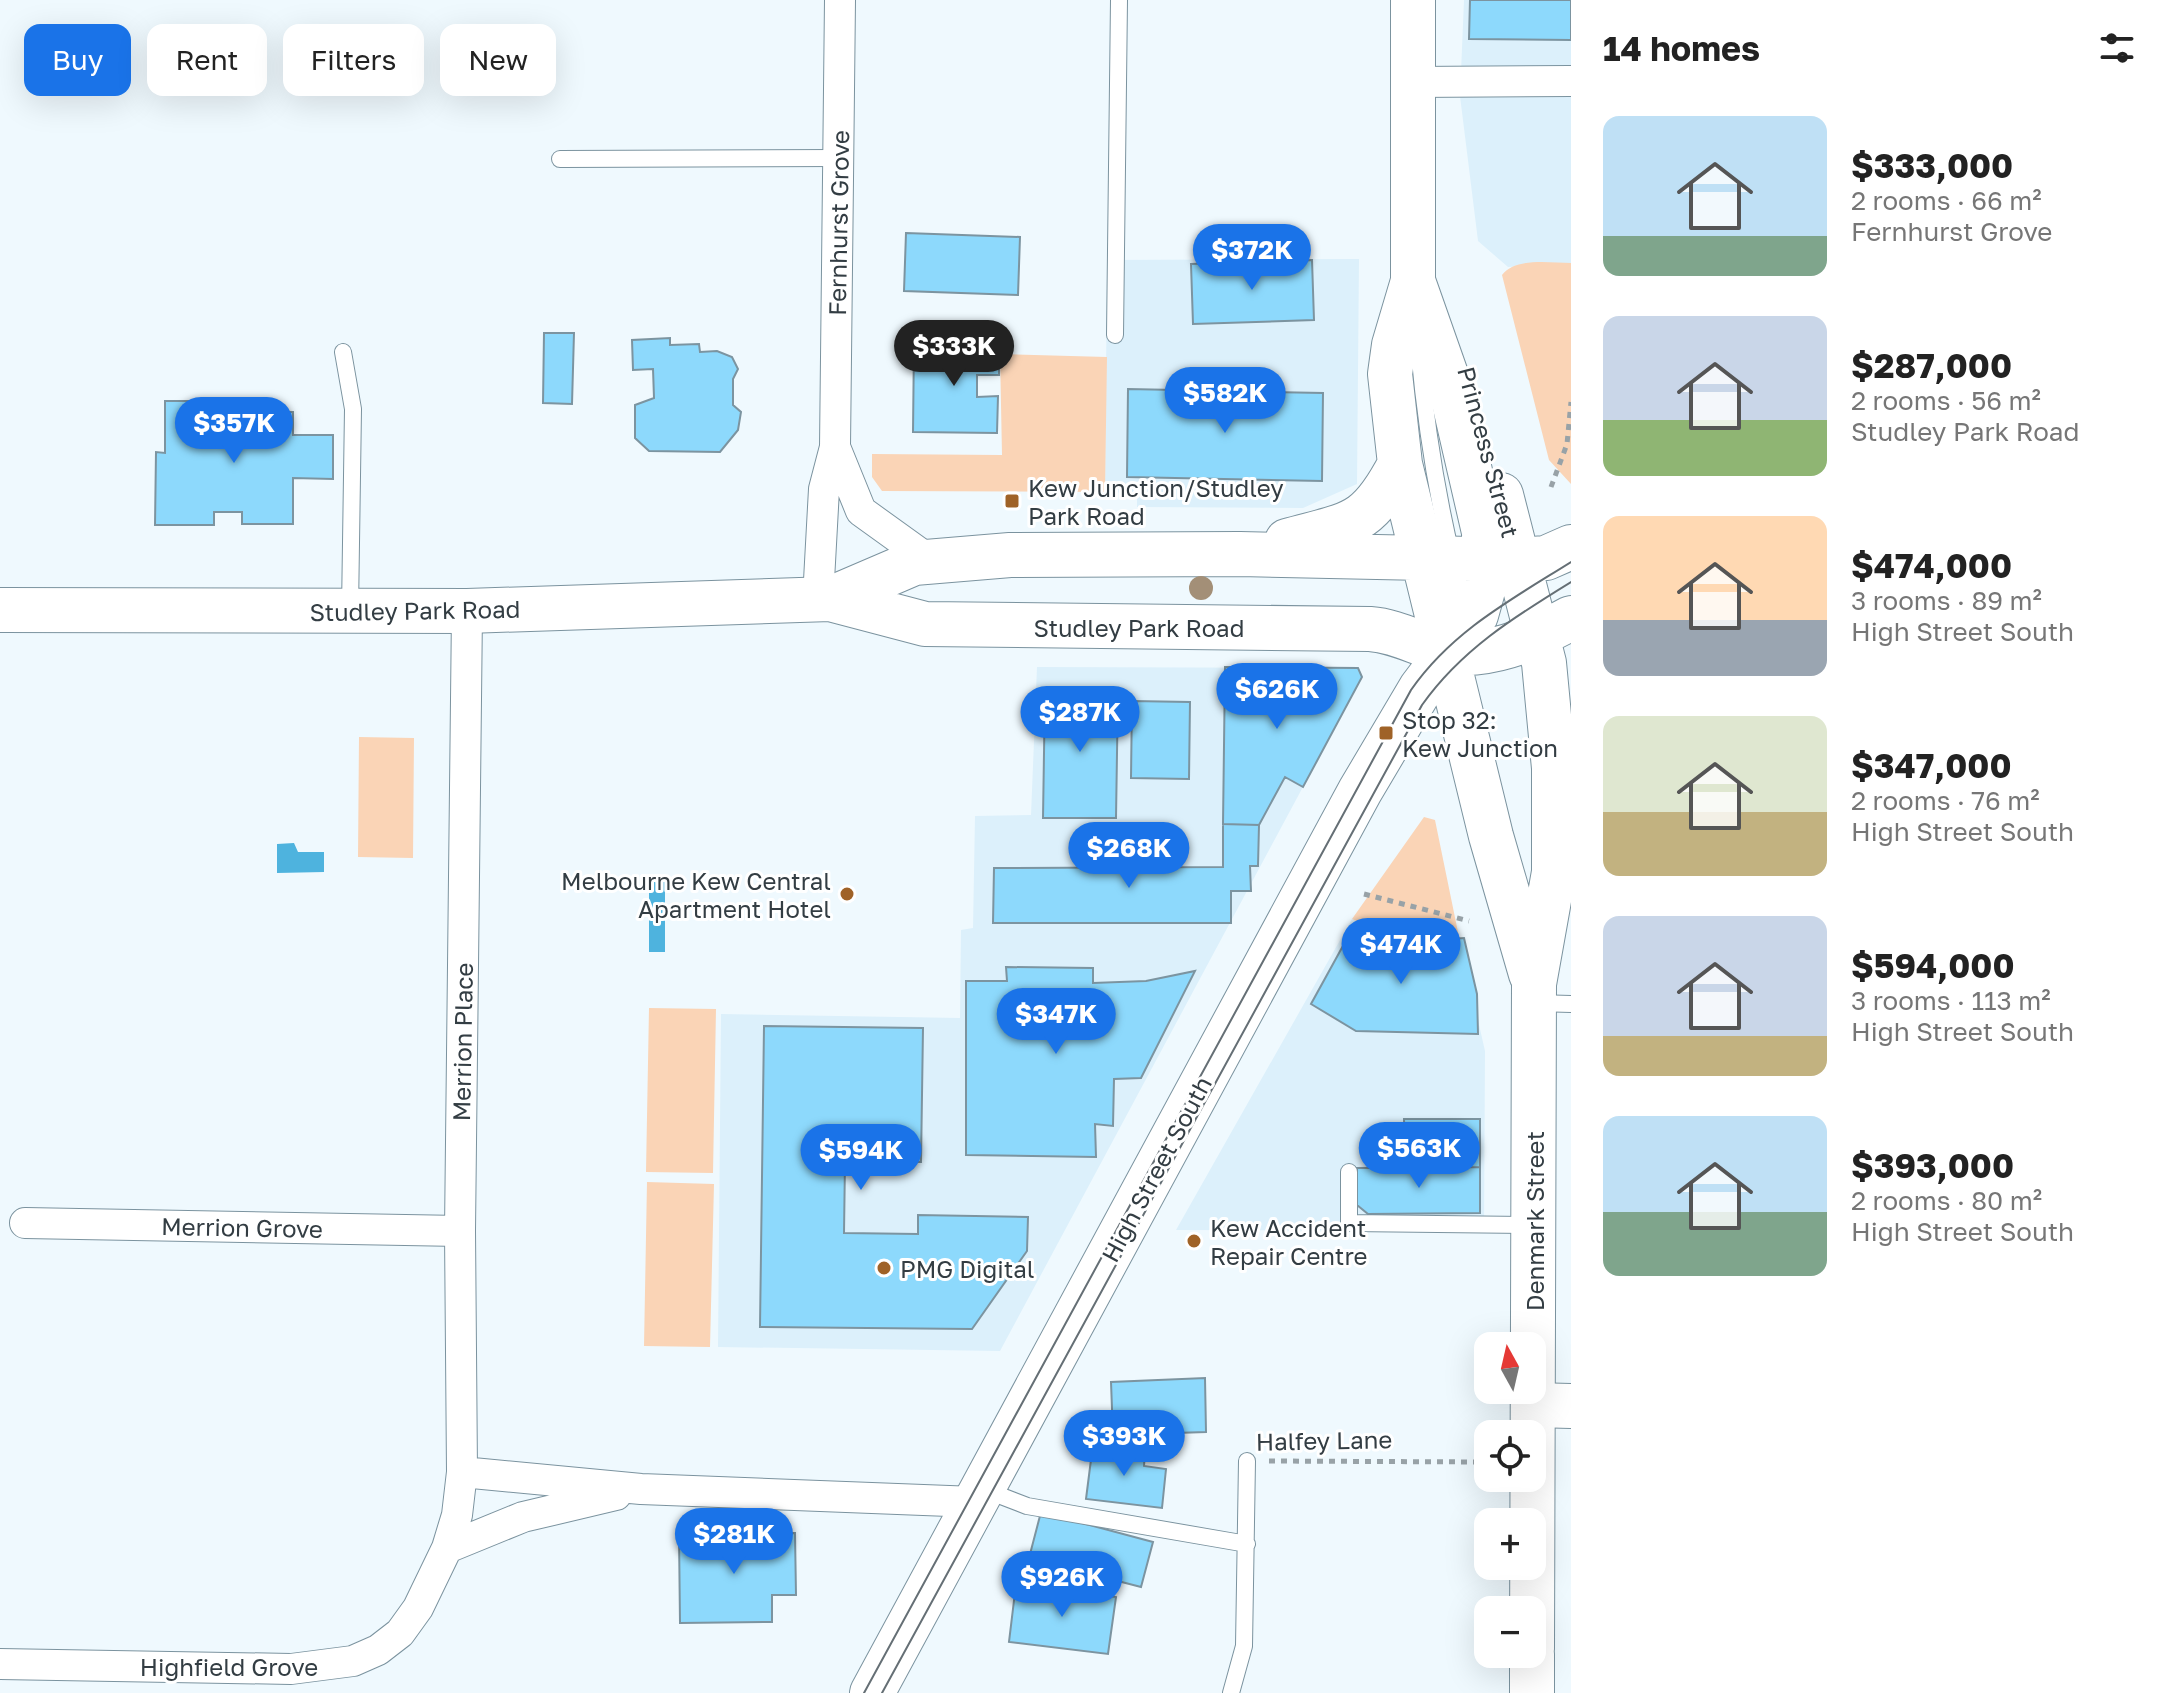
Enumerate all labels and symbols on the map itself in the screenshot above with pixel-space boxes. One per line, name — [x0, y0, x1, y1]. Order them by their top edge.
street label: Fernhurst Grove — [822, 130, 854, 316]
pin: $372K — [1196, 224, 1308, 292]
pin: $333K — [898, 320, 1010, 388]
street label: Princess Street — [1452, 363, 1526, 541]
pin: $582K — [1169, 367, 1281, 435]
pin: $357K — [178, 397, 290, 465]
place label: Kew Junction/Studley Park Road — [1028, 473, 1284, 530]
marker: Kew Junction/Studley Park Road — [1003, 492, 1021, 510]
street label: Studley Park Road — [309, 594, 521, 626]
street label: Studley Park Road — [1034, 613, 1244, 642]
pin: $626K — [1221, 663, 1333, 731]
pin: $287K — [1024, 686, 1136, 754]
place label: Stop 32: Kew Junction — [1402, 705, 1558, 762]
marker: Stop 32: Kew Junction — [1377, 724, 1395, 742]
pin: $268K — [1073, 822, 1185, 890]
place label: Melbourne Kew Central Apartment Hotel — [561, 866, 831, 923]
marker: Melbourne Kew Central Apartment Hotel — [838, 885, 856, 903]
pin: $474K — [1345, 918, 1457, 986]
street label: Merrion Place — [446, 962, 478, 1122]
pin: $347K — [1000, 988, 1112, 1056]
street label: High Street South — [1095, 1071, 1217, 1267]
pin: $563K — [1363, 1122, 1475, 1190]
pin: $594K — [805, 1124, 917, 1192]
street label: Denmark Street — [1520, 1131, 1549, 1311]
street label: Merrion Grove — [161, 1211, 323, 1243]
place label: Kew Accident Repair Centre — [1210, 1213, 1368, 1270]
marker: Kew Accident Repair Centre — [1185, 1232, 1203, 1250]
place label: PMG Digital — [900, 1254, 1035, 1283]
marker: PMG Digital — [875, 1259, 893, 1277]
north arrow — [1474, 1332, 1546, 1404]
pin: $393K — [1068, 1410, 1180, 1478]
street label: Halfey Lane — [1255, 1424, 1393, 1456]
pin: $281K — [678, 1508, 790, 1576]
pin: $926K — [1006, 1551, 1118, 1619]
street label: Highfield Grove — [140, 1652, 318, 1681]

